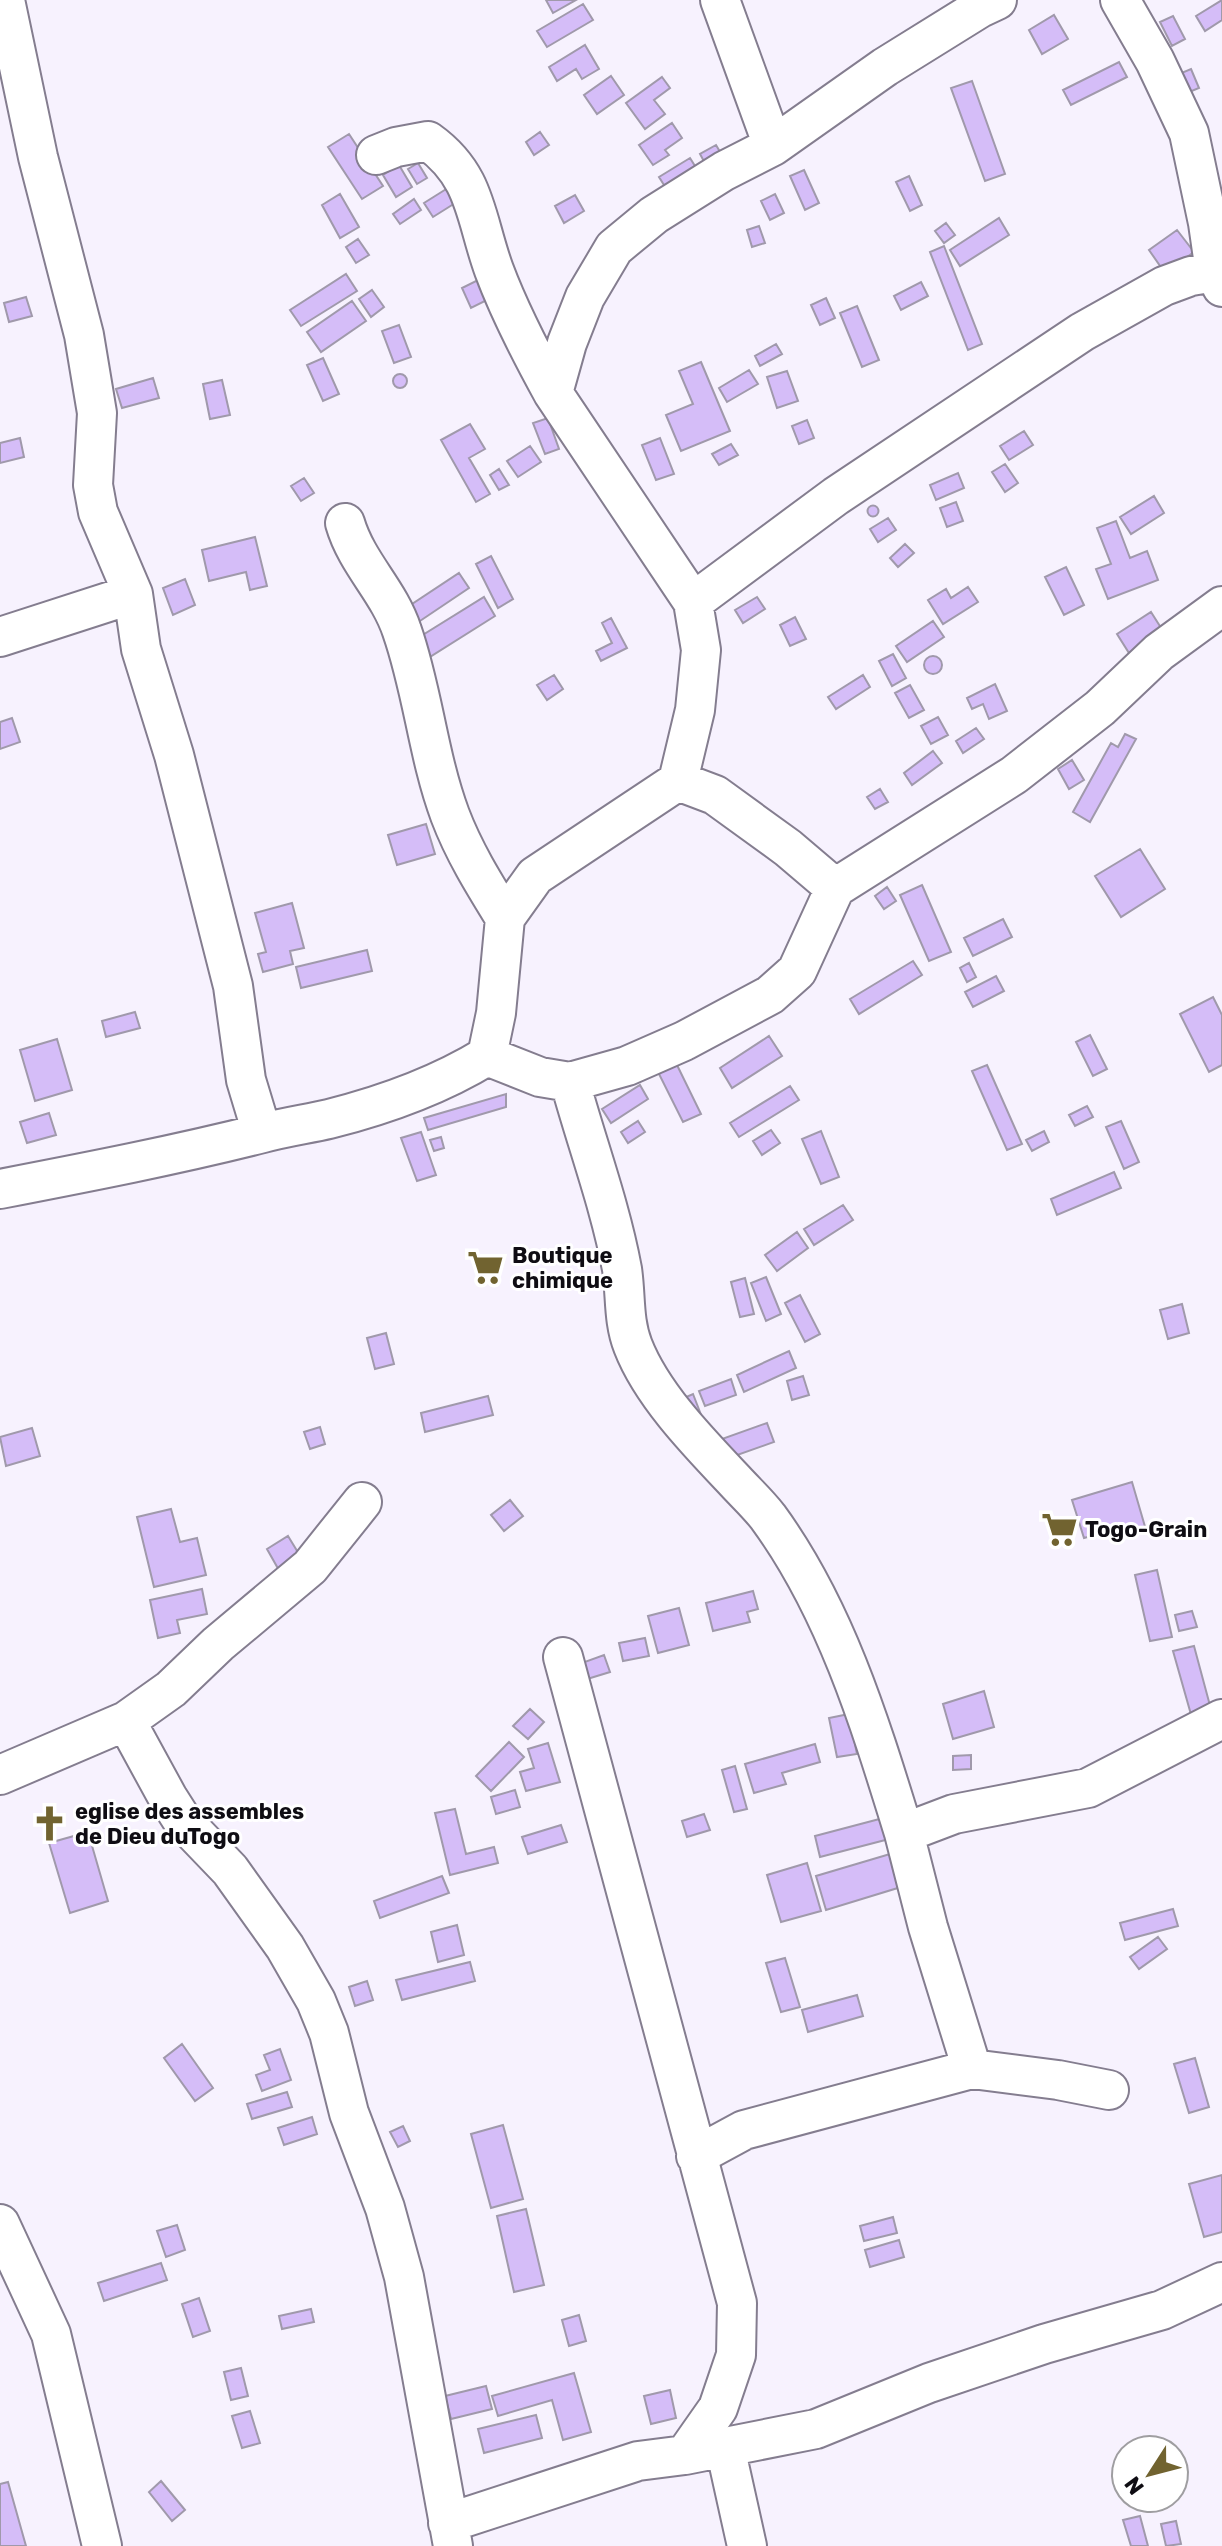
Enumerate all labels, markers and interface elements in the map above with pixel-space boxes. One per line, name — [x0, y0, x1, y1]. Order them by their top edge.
place label: Boutique chimique — [512, 1242, 613, 1294]
supermarket icon: Boutique chimique — [467, 1249, 505, 1287]
supermarket icon: Togo-Grain — [1040, 1510, 1078, 1548]
place label: Togo-Grain — [1085, 1516, 1207, 1543]
place label: eglise des assembles de Dieu duTogo — [75, 1798, 304, 1850]
church icon: eglise des assembles de Dieu duTogo — [30, 1805, 68, 1843]
north arrow — [1110, 2434, 1190, 2514]
text: N — [1119, 2471, 1150, 2500]

